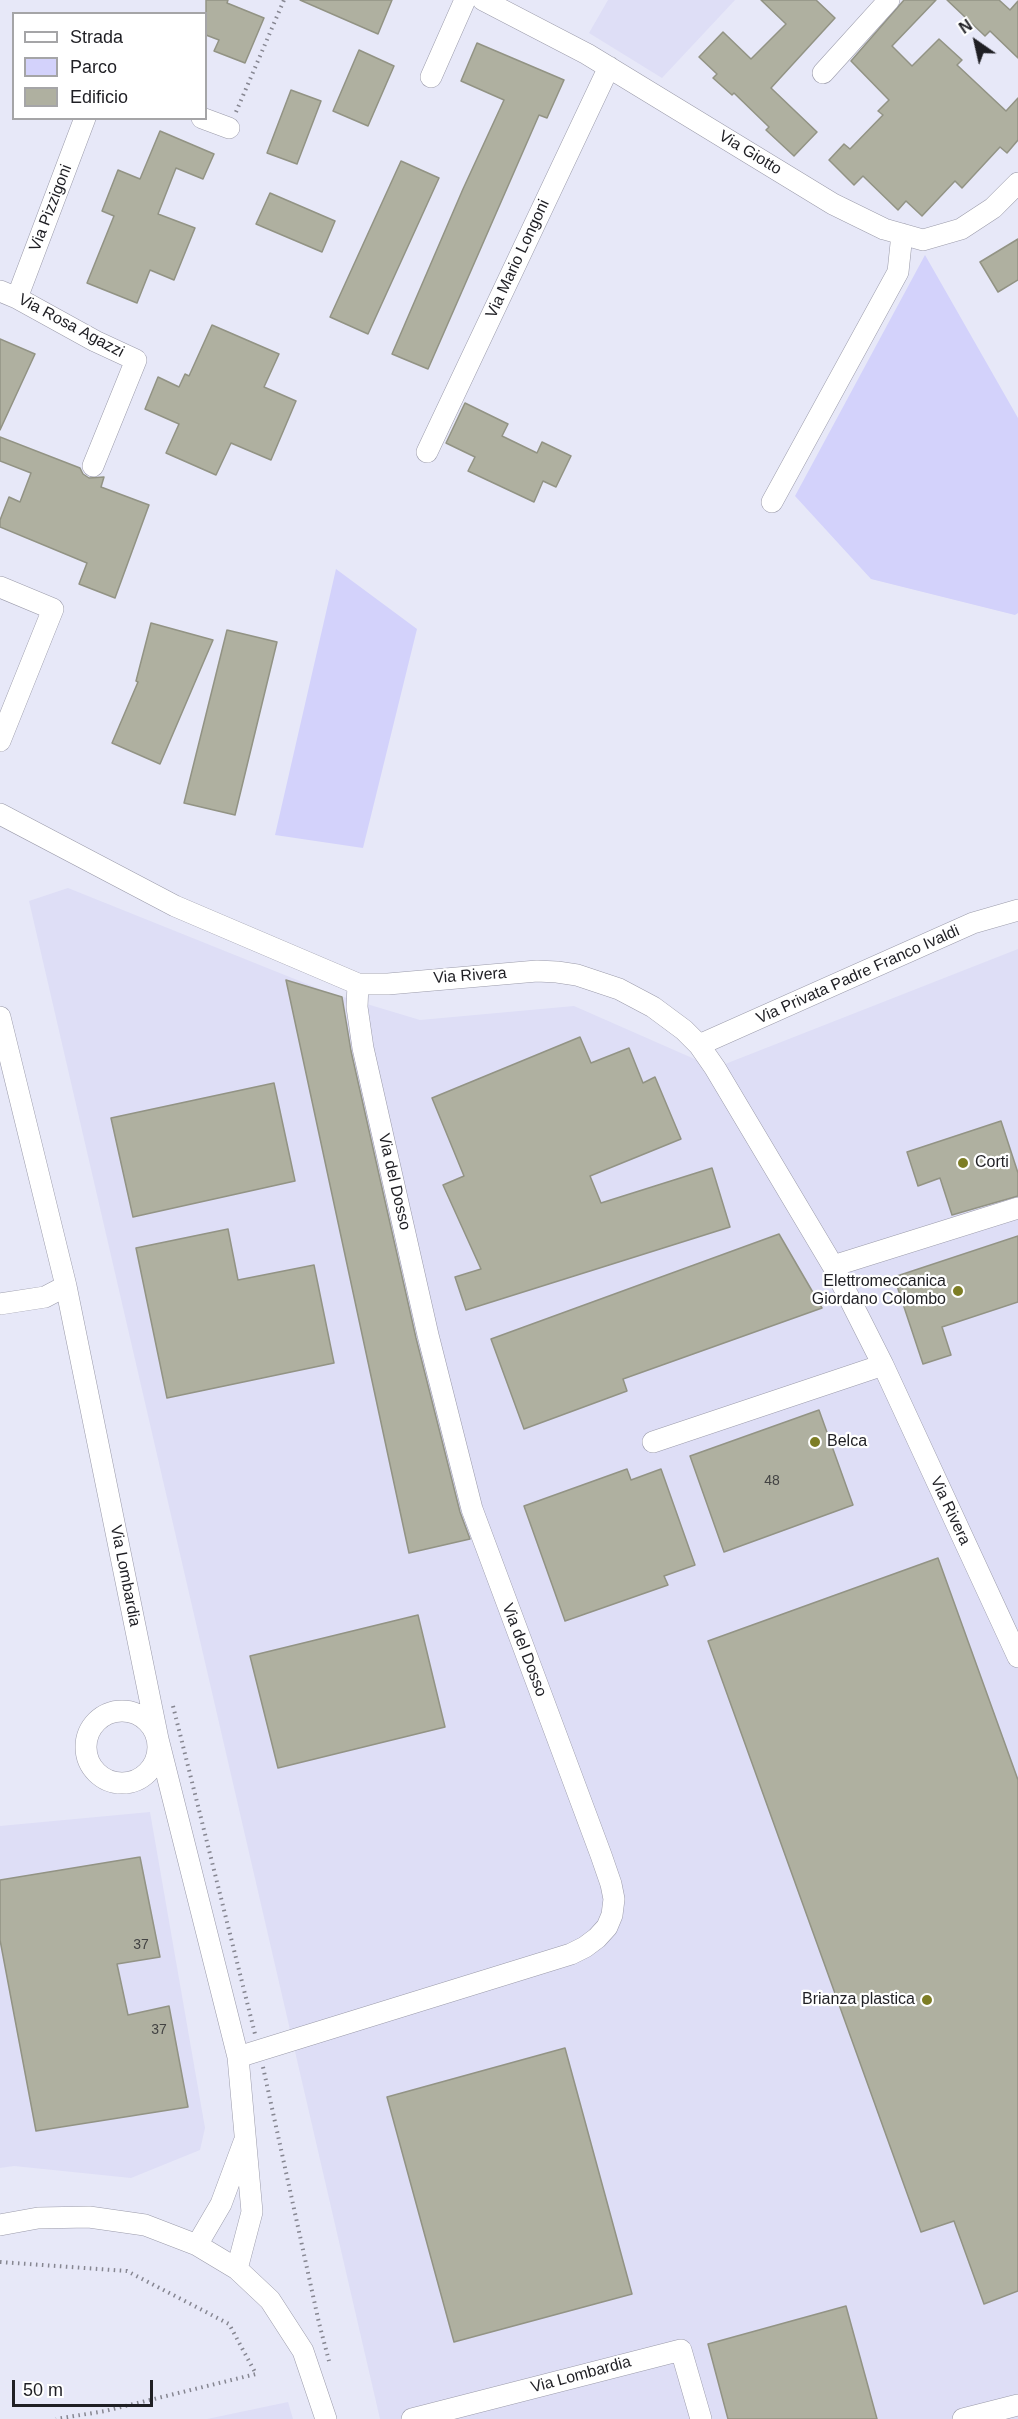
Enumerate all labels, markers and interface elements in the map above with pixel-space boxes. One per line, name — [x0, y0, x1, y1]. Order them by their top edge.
legend — [12, 12, 207, 120]
north arrow — [946, 12, 1006, 72]
text: N — [956, 16, 975, 37]
text: Strada — [70, 27, 123, 47]
text: Parco — [70, 57, 117, 77]
text: Edificio — [70, 87, 128, 107]
street label: Via Giotto — [715, 127, 785, 179]
street label: Via Pizzigoni — [26, 162, 76, 254]
street label: Via Mario Longoni — [482, 197, 554, 321]
street label: Via Rosa Agazzi — [15, 290, 127, 362]
street label: Via Privata Padre Franco Ivaldi — [753, 921, 963, 1029]
street label: Via Rivera — [433, 964, 507, 988]
street label: Via del Dosso — [374, 1132, 414, 1232]
place label: Corti — [975, 1153, 1009, 1173]
marker: Corti — [956, 1156, 970, 1170]
place label: Elettromeccanica Giordano Colombo — [812, 1272, 946, 1310]
marker: Elettromeccanica Giordano Colombo — [951, 1284, 965, 1298]
place label: Belca — [827, 1432, 867, 1452]
marker: Belca — [808, 1435, 822, 1449]
house number: 48 — [764, 1473, 780, 1489]
street label: Via Rivera — [926, 1474, 974, 1548]
street label: Via Lombardia — [106, 1524, 144, 1628]
street label: Via del Dosso — [497, 1601, 551, 1699]
house number: 37 — [133, 1937, 149, 1953]
place label: Brianza plastica — [802, 1990, 915, 2010]
marker: Brianza plastica — [920, 1993, 934, 2007]
house number: 37 — [151, 2022, 167, 2038]
street label: Via Lombardia — [529, 2352, 633, 2398]
scale bar — [15, 2368, 156, 2406]
text: 50 m — [23, 2380, 63, 2400]

